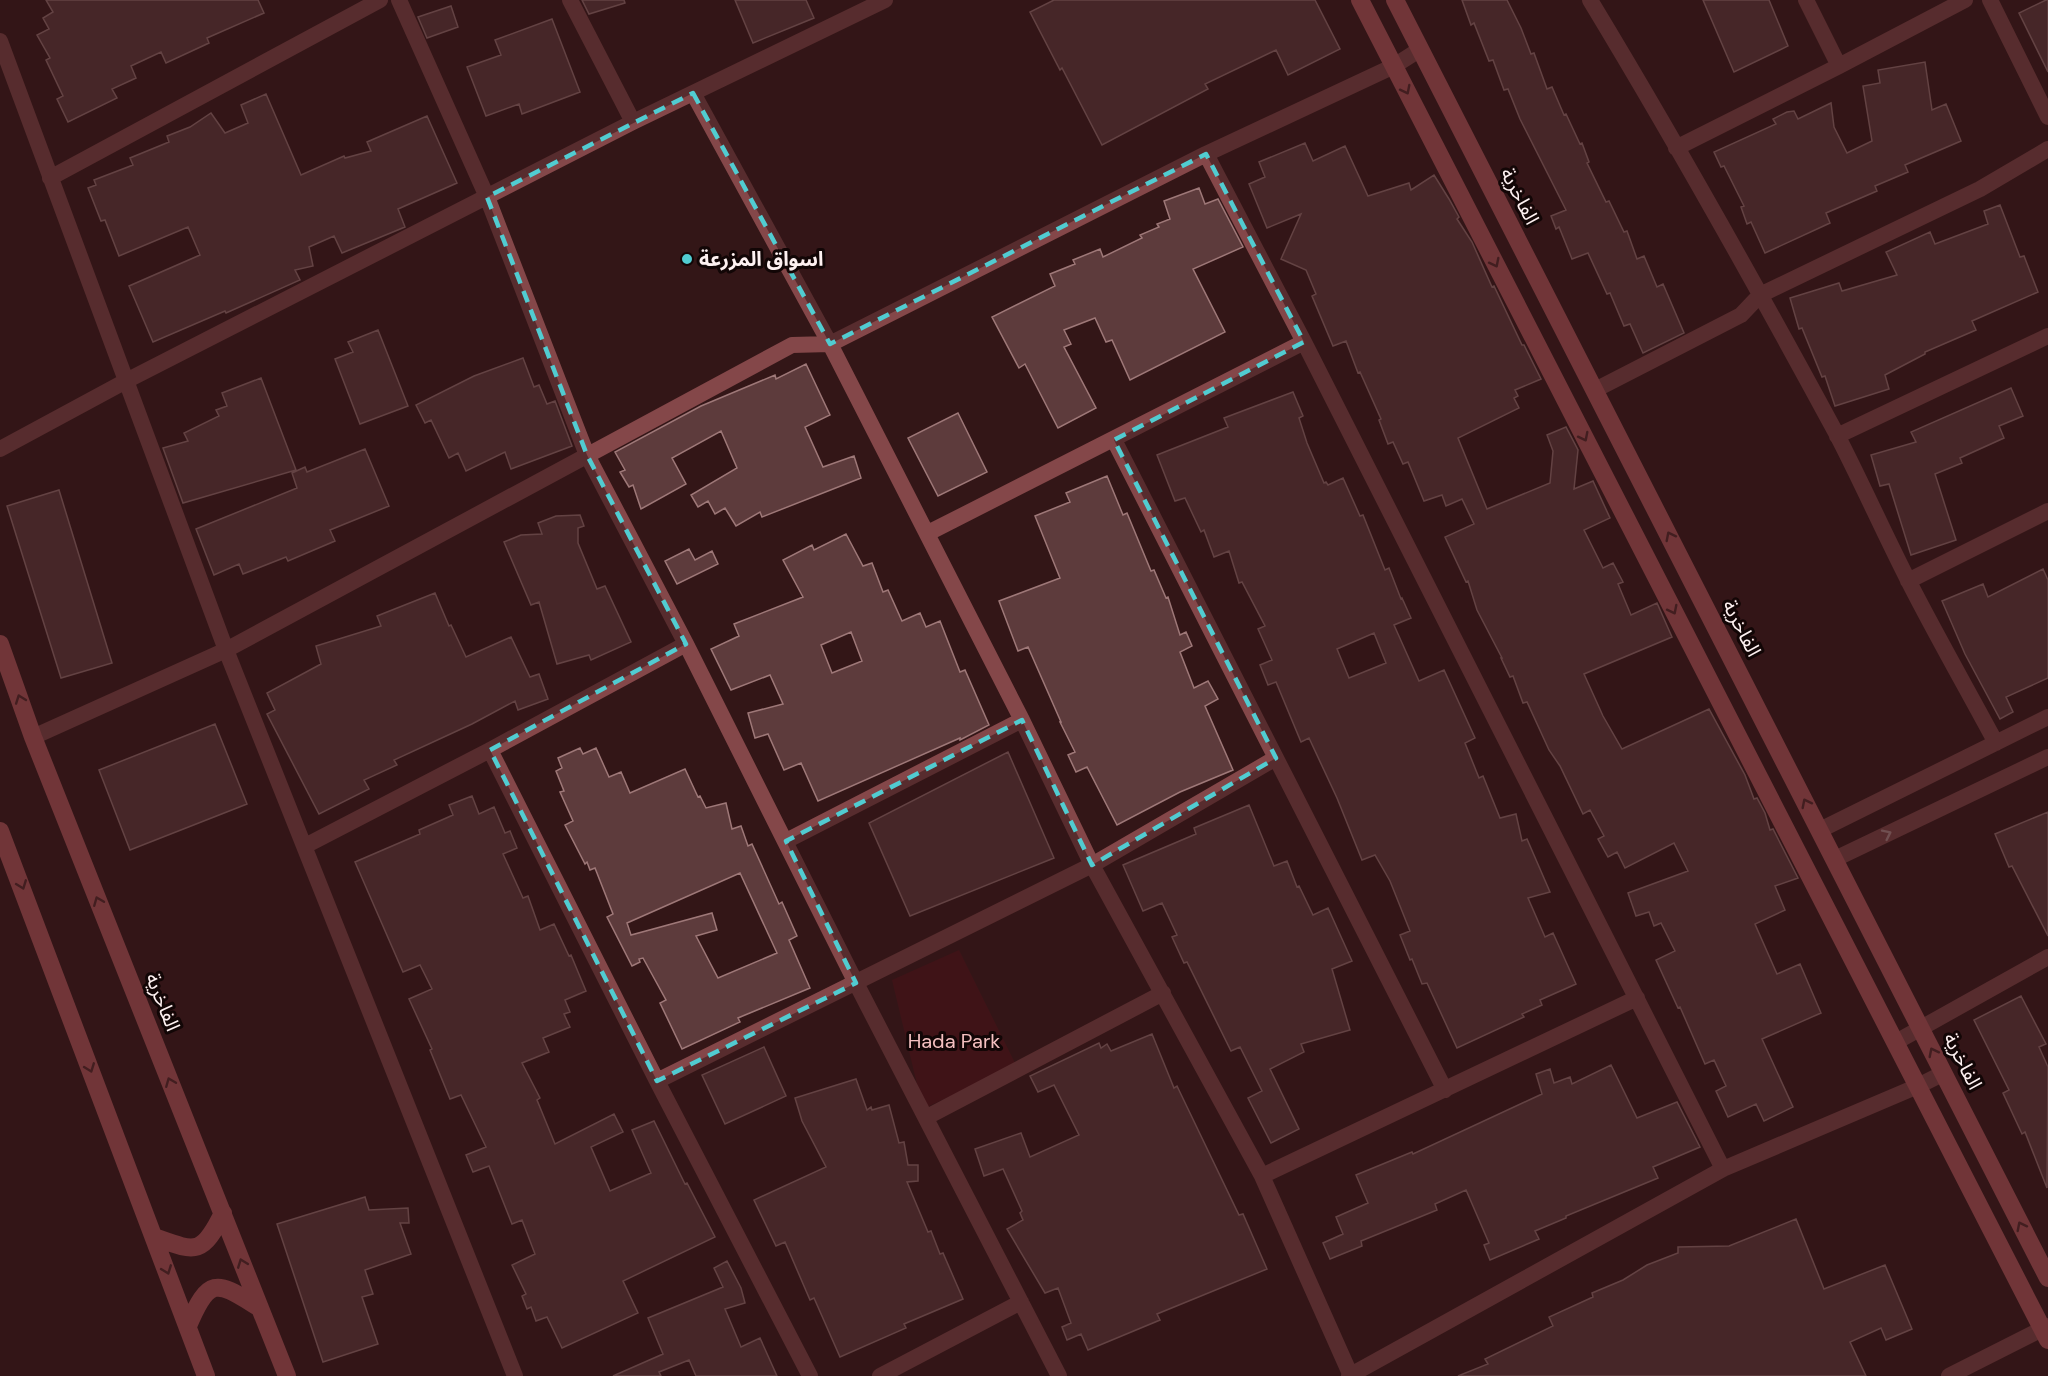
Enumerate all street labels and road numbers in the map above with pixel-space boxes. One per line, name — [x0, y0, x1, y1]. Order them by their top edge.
street label: الفاخرية — [1495, 163, 1545, 229]
street label: الفاخرية — [1717, 595, 1767, 661]
street label: الفاخرية — [140, 969, 186, 1035]
street label: الفاخرية — [1938, 1028, 1988, 1094]

